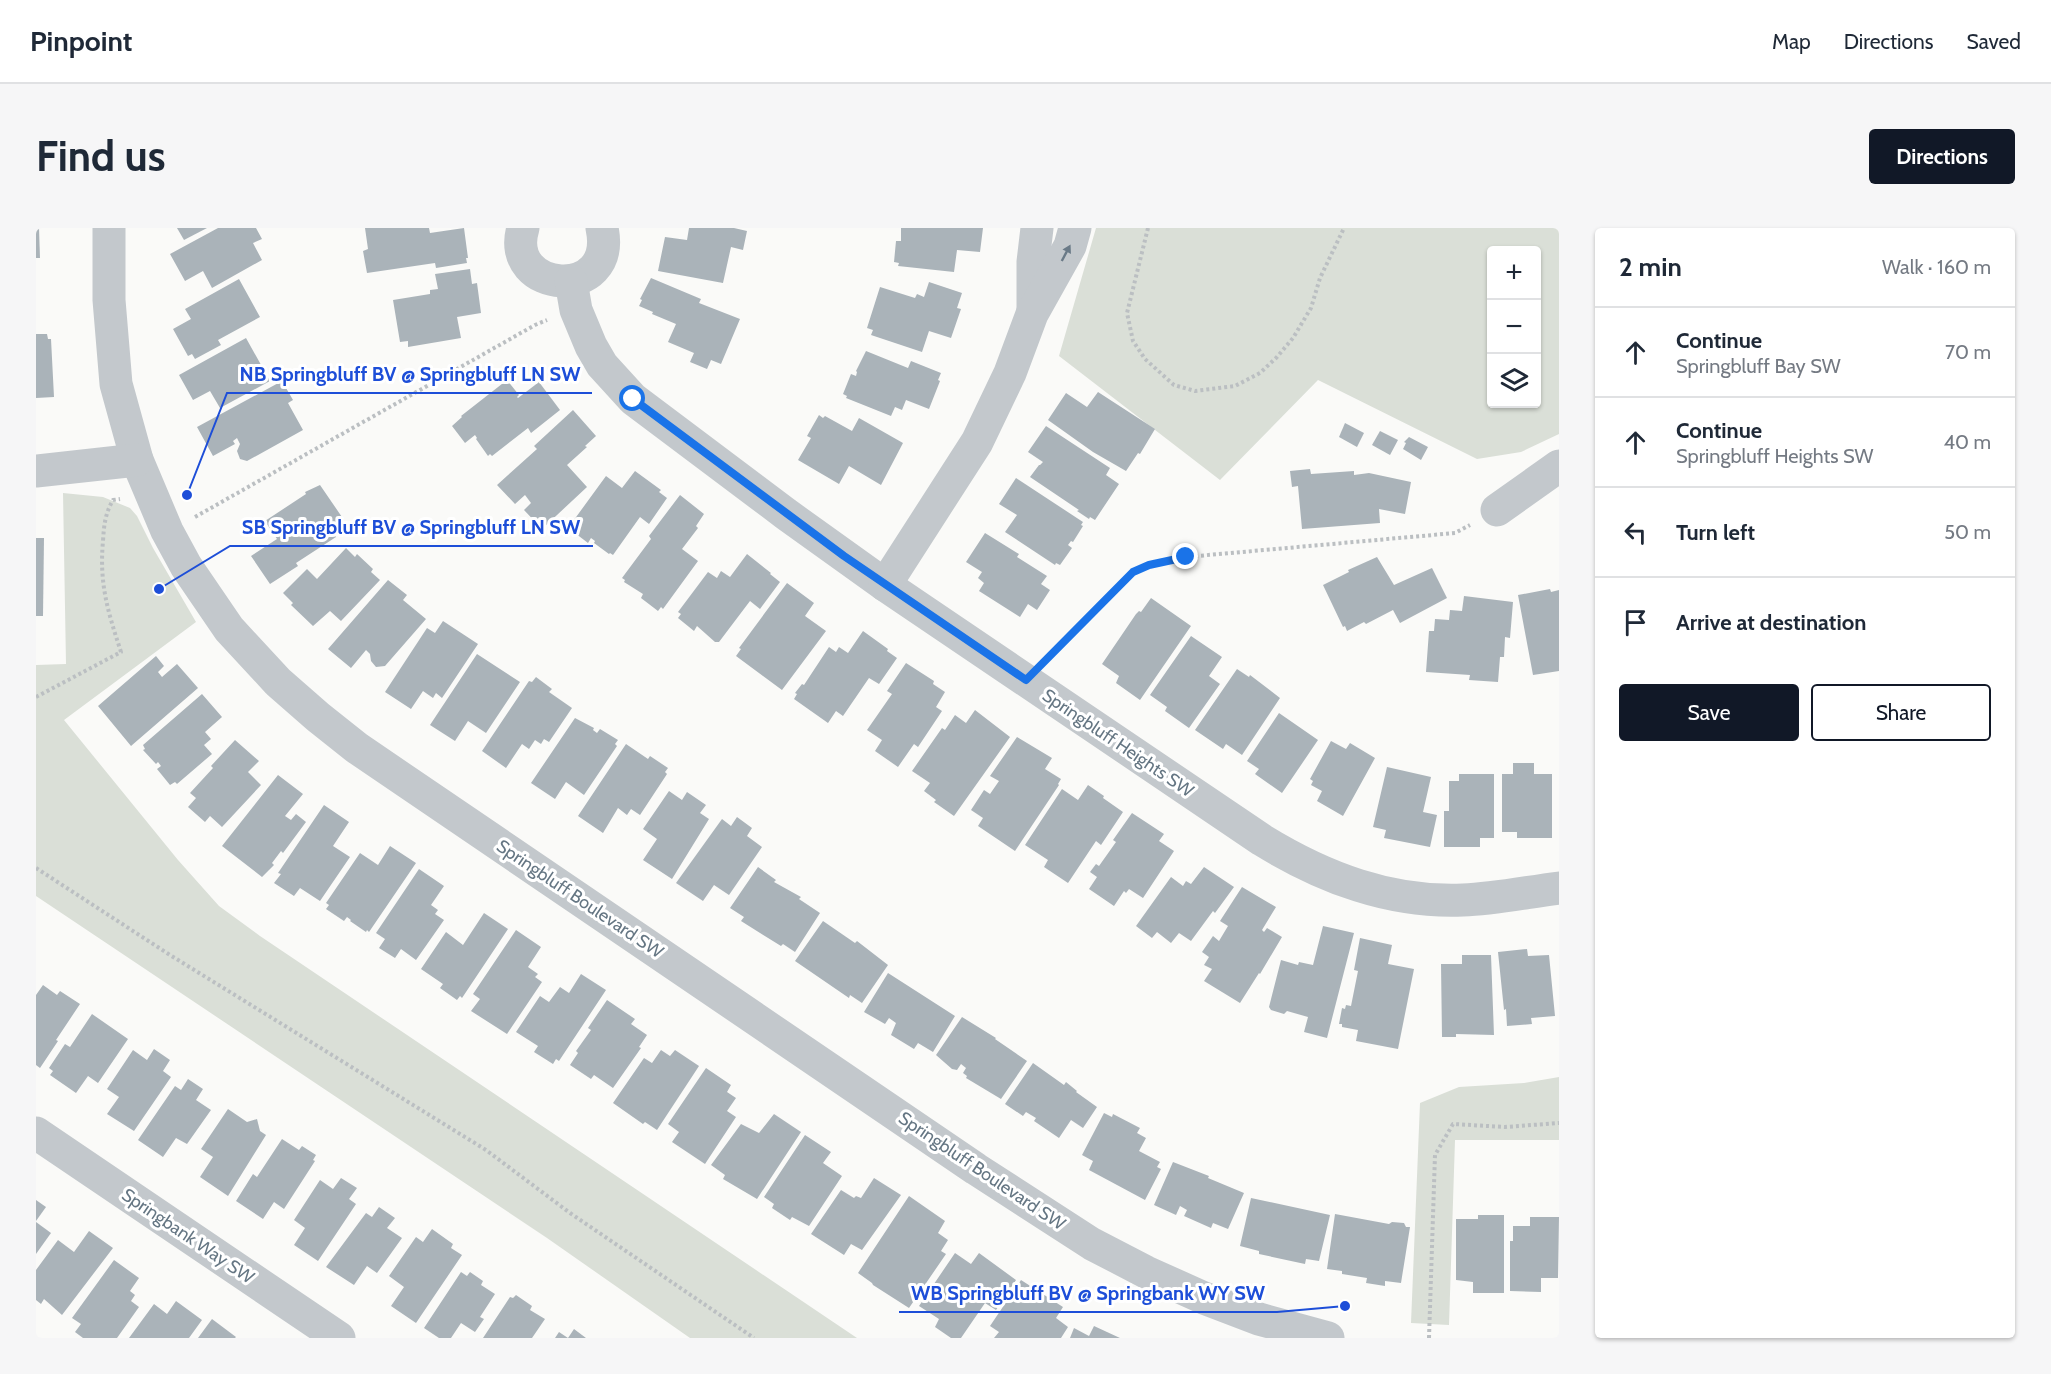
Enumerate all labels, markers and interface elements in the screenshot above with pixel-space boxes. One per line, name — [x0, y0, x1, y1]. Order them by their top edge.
text: Pinpoint — [30, 24, 132, 58]
text: Map — [1772, 29, 1811, 54]
text: Directions — [1844, 29, 1933, 54]
text: Saved — [1966, 29, 2021, 54]
button: Directions — [1869, 129, 2015, 184]
text: Find us — [36, 130, 165, 182]
one-way arrow — [1061, 245, 1071, 262]
map controls — [1487, 246, 1541, 408]
button: + — [1487, 246, 1541, 300]
text: 2 min — [1619, 251, 1682, 283]
text: Walk · 160 m — [1882, 255, 1991, 279]
button: − — [1487, 300, 1541, 354]
text: Continue — [1676, 327, 1762, 354]
icon: ahead — [1619, 336, 1652, 369]
text: 70 m — [1945, 340, 1991, 364]
button: layers — [1487, 354, 1541, 408]
text: Springbluff Bay SW — [1676, 354, 1841, 378]
callout: NB Springbluff BV @ Springbluff LN SW — [227, 355, 592, 393]
text: NB Springbluff BV @ Springbluff LN SW — [240, 362, 581, 386]
route start — [619, 385, 645, 411]
text: Continue — [1676, 417, 1762, 444]
icon: ahead — [1619, 426, 1652, 459]
text: 40 m — [1943, 430, 1991, 454]
text: Springbluff Heights SW — [1676, 444, 1874, 468]
callout: SB Springbluff BV @ Springbluff LN SW — [230, 508, 593, 546]
text: SB Springbluff BV @ Springbluff LN SW — [242, 515, 581, 539]
icon: left — [1619, 516, 1652, 549]
text: Turn left — [1676, 519, 1755, 546]
text: 50 m — [1944, 520, 1991, 544]
route end — [1172, 543, 1198, 569]
icon: arrive — [1619, 606, 1652, 639]
text: Arrive at destination — [1676, 609, 1866, 636]
street label: Springbluff Heights SW — [1038, 684, 1198, 802]
button: Save — [1619, 684, 1799, 741]
button: Share — [1811, 684, 1991, 741]
street label: Springbluff Boulevard SW — [492, 835, 668, 963]
street label: Springbluff Boulevard SW — [894, 1107, 1070, 1235]
street label: Springbank Way SW — [118, 1184, 258, 1288]
callout: WB Springbluff BV @ Springbank WY SW — [899, 1274, 1277, 1312]
text: WB Springbluff BV @ Springbank WY SW — [911, 1281, 1266, 1305]

